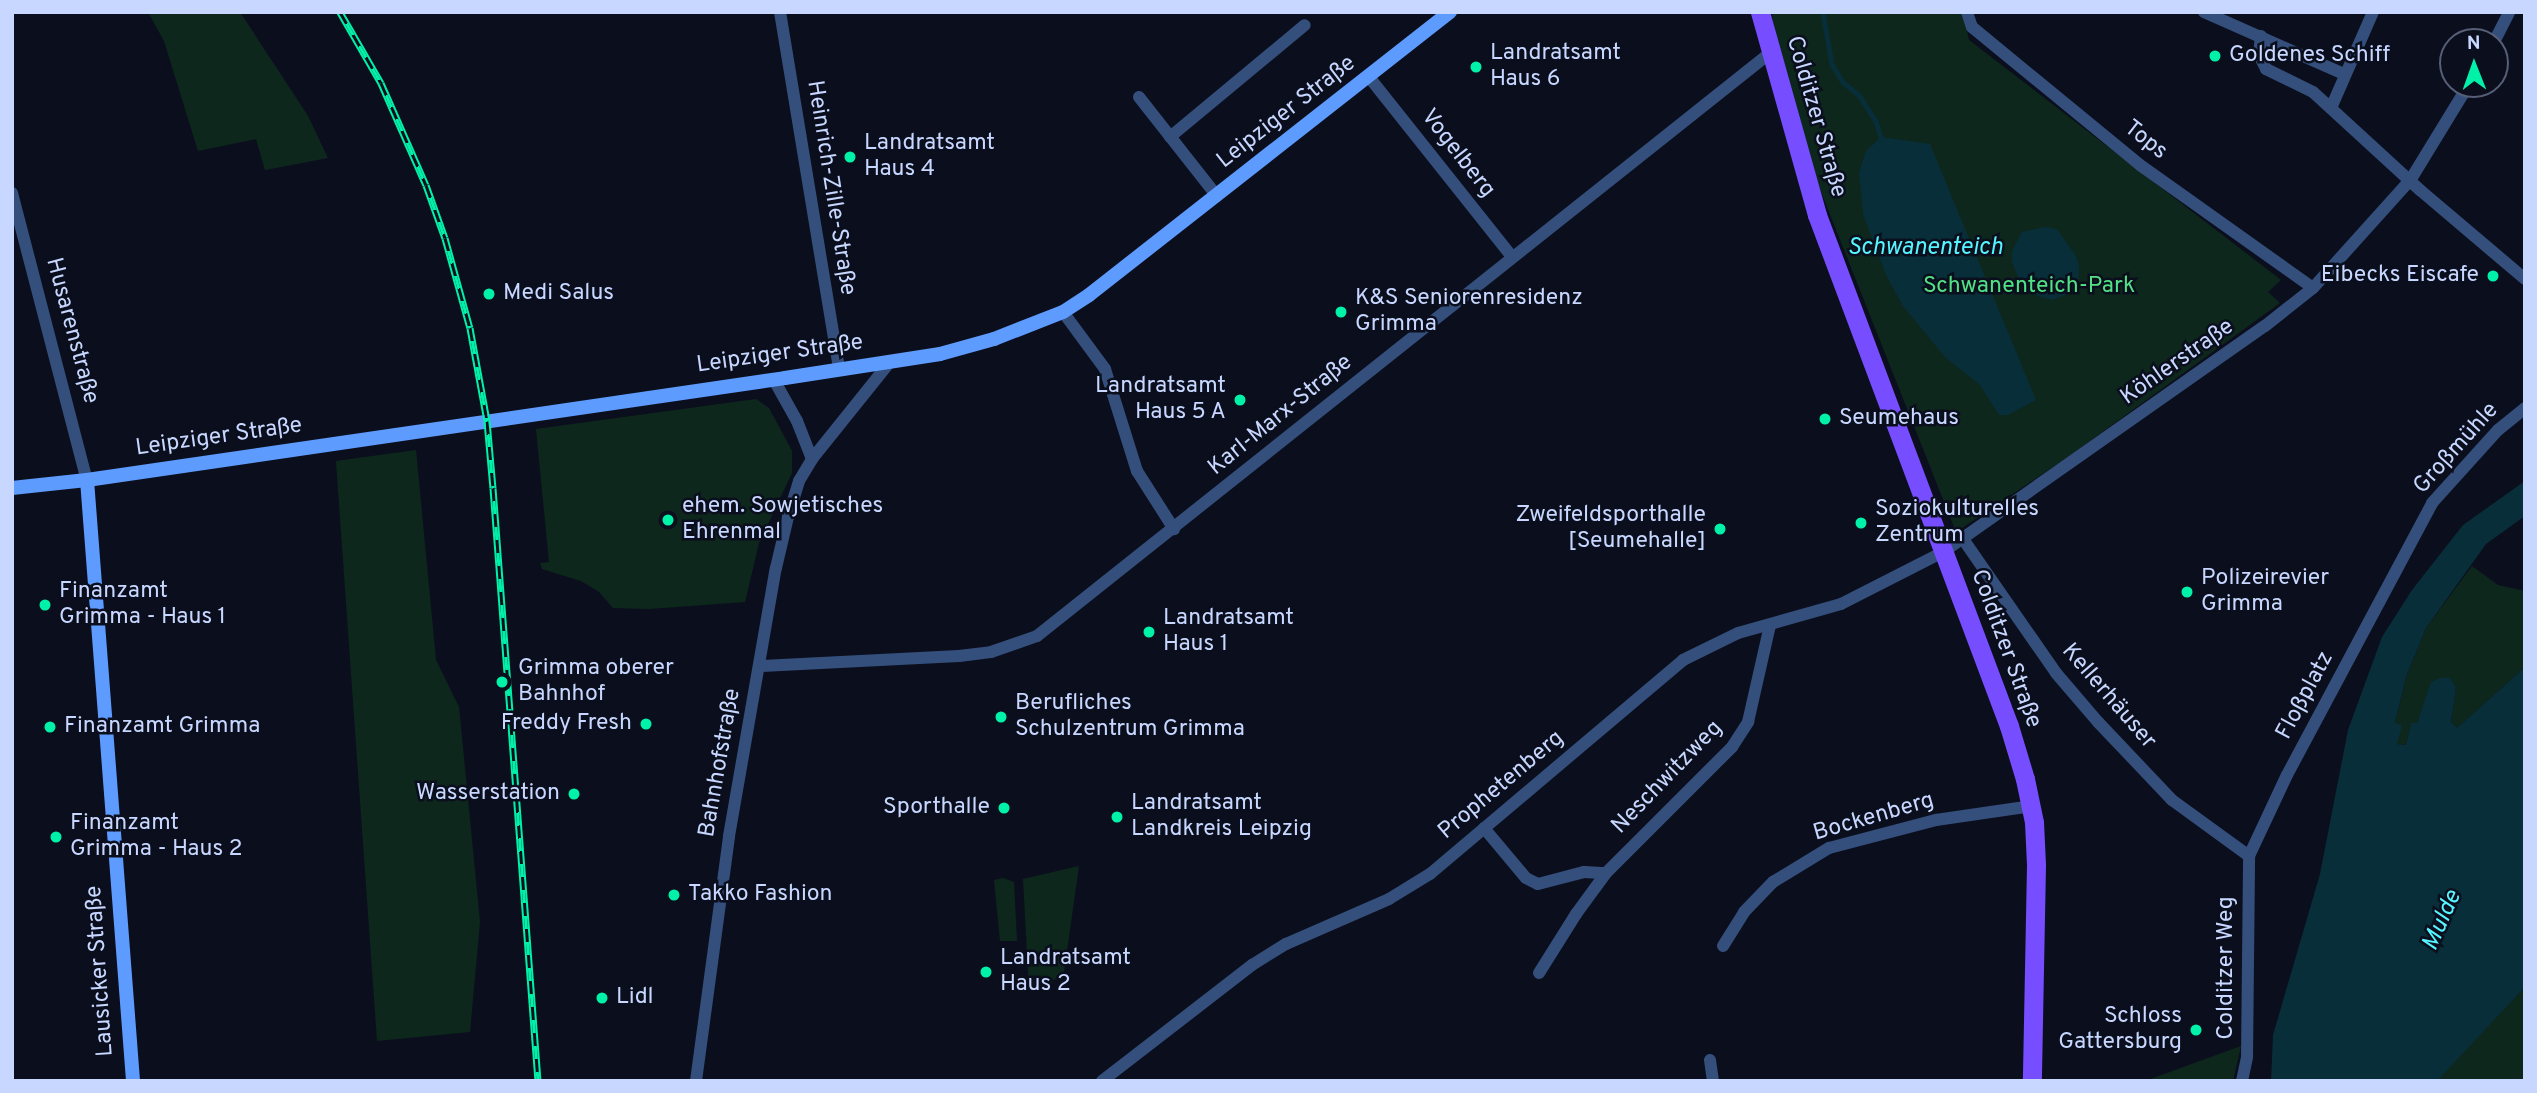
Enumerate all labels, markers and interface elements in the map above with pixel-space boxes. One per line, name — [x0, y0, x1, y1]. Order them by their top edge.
north arrow — [2439, 28, 2509, 98]
text: N — [2467, 32, 2481, 56]
street label: Colditzer Straße — [1779, 33, 1851, 201]
place label: Landratsamt Haus 6 — [1490, 40, 1621, 94]
place label: Goldenes Schiff — [2229, 42, 2390, 70]
marker: Goldenes Schiff — [2207, 48, 2223, 64]
street label: Leipziger Straße — [1212, 50, 1362, 176]
marker: Landratsamt Haus 6 — [1468, 59, 1484, 75]
street label: Heinrich-Zille-Straße — [799, 79, 861, 297]
street label: Vogelberg — [1414, 104, 1500, 204]
street label: Tops — [2118, 115, 2172, 167]
place label: Landratsamt Haus 4 — [864, 130, 995, 184]
marker: Landratsamt Haus 4 — [842, 149, 858, 165]
water label: Schwanenteich — [1847, 235, 2003, 263]
street label: Husarenstraße — [38, 255, 104, 407]
place label: Eibecks Eiscafe — [2321, 262, 2479, 290]
marker: Eibecks Eiscafe — [2485, 268, 2501, 284]
park label: Schwanenteich-Park — [1923, 273, 2135, 301]
place label: Medi Salus — [503, 280, 614, 308]
place label: K&S Seniorenresidenz Grimma — [1355, 285, 1583, 339]
marker: Medi Salus — [481, 286, 497, 302]
marker: K&S Seniorenresidenz Grimma — [1333, 304, 1349, 320]
street label: Köhlerstraße — [2116, 314, 2240, 412]
street label: Leipziger Straße — [695, 330, 865, 380]
street label: Karl-Marx-Straße — [1203, 350, 1359, 482]
place label: Landratsamt Haus 5 A — [1095, 373, 1226, 427]
marker: Landratsamt Haus 5 A — [1232, 392, 1248, 408]
street label: Großmühle — [2409, 398, 2505, 500]
place label: Seumehaus — [1839, 405, 1959, 433]
marker: Seumehaus — [1817, 411, 1833, 427]
street label: Leipziger Straße — [134, 413, 304, 463]
place label: ehem. Sowjetisches Ehrenmal — [682, 493, 883, 547]
place label: Soziokulturelles Zentrum — [1875, 496, 2039, 550]
place label: Zweifeldsporthalle [Seumehalle] — [1515, 502, 1706, 556]
marker: ehem. Sowjetisches Ehrenmal — [660, 512, 676, 528]
marker: Soziokulturelles Zentrum — [1853, 515, 1869, 531]
marker: Zweifeldsporthalle [Seumehalle] — [1712, 521, 1728, 537]
place label: Polizeirevier Grimma — [2201, 565, 2329, 619]
street label: Colditzer Straße — [1964, 566, 2046, 732]
place label: Finanzamt Grimma - Haus 1 — [59, 578, 226, 632]
marker: Polizeirevier Grimma — [2179, 584, 2195, 600]
marker: Finanzamt Grimma - Haus 1 — [37, 597, 53, 613]
place label: Landratsamt Haus 1 — [1163, 605, 1294, 659]
marker: Landratsamt Haus 1 — [1141, 624, 1157, 640]
street label: Kellerhäuser — [2055, 639, 2161, 755]
street label: Floßplatz — [2271, 647, 2341, 745]
place label: Grimma oberer Bahnhof — [518, 655, 674, 709]
marker: Grimma oberer Bahnhof — [492, 672, 512, 692]
street label: Bahnhofstraße — [694, 686, 748, 840]
place label: Berufliches Schulzentrum Grimma — [1015, 690, 1245, 744]
marker: Berufliches Schulzentrum Grimma — [993, 709, 1009, 725]
place label: Freddy Fresh — [501, 710, 632, 738]
place label: Finanzamt Grimma — [64, 713, 260, 741]
street label: Neschwitzweg — [1607, 715, 1729, 841]
marker: Freddy Fresh — [638, 716, 654, 732]
marker: Finanzamt Grimma — [42, 719, 58, 735]
street label: Prophetenberg — [1434, 726, 1570, 846]
place label: Wasserstation — [416, 780, 560, 808]
marker: Wasserstation — [566, 786, 582, 802]
street label: Bockenberg — [1810, 788, 1938, 848]
place label: Landratsamt Landkreis Leipzig — [1131, 790, 1312, 844]
place label: Sporthalle — [883, 794, 990, 822]
marker: Sporthalle — [996, 800, 1012, 816]
marker: Landratsamt Landkreis Leipzig — [1109, 809, 1125, 825]
place label: Finanzamt Grimma - Haus 2 — [70, 810, 243, 864]
marker: Finanzamt Grimma - Haus 2 — [48, 829, 64, 845]
place label: Takko Fashion — [688, 881, 832, 909]
street label: Lausicker Straße — [81, 885, 121, 1057]
water label: Mulde — [2417, 886, 2469, 956]
marker: Takko Fashion — [666, 887, 682, 903]
street label: Colditzer Weg — [2213, 896, 2241, 1040]
place label: Landratsamt Haus 2 — [1000, 945, 1131, 999]
marker: Landratsamt Haus 2 — [978, 964, 994, 980]
place label: Lidl — [616, 984, 654, 1012]
marker: Lidl — [594, 990, 610, 1006]
place label: Schloss Gattersburg — [2058, 1003, 2182, 1057]
marker: Schloss Gattersburg — [2188, 1022, 2204, 1038]

